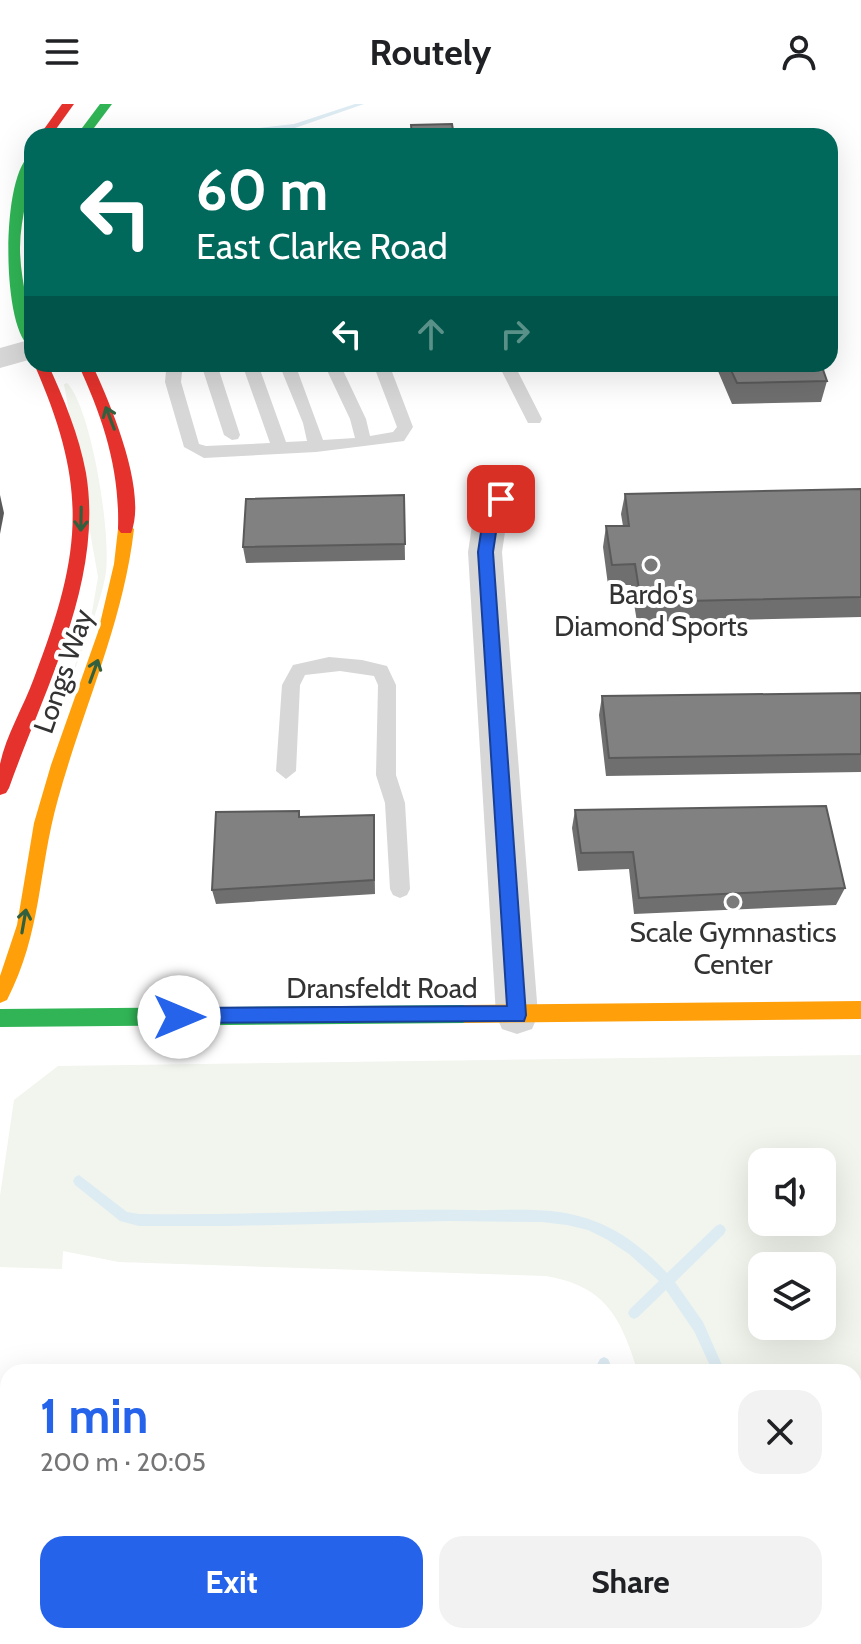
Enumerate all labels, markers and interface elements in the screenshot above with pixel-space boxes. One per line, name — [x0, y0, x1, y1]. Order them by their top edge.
icon: menu — [40, 30, 84, 74]
text: Routely — [370, 30, 491, 74]
icon: person — [777, 30, 821, 74]
text: 60 m — [196, 156, 328, 224]
icon: left — [64, 160, 168, 264]
text: East Clarke Road — [196, 224, 448, 268]
icon: left — [325, 312, 369, 356]
icon: ahead — [409, 312, 453, 356]
icon: right — [493, 312, 537, 356]
one-way arrow — [102, 406, 116, 431]
pin — [467, 465, 535, 533]
icon: arrive — [479, 477, 523, 521]
one-way arrow — [73, 505, 88, 532]
marker: Bardo's Diamond Sports — [642, 556, 660, 574]
place label: Bardo's Diamond Sports — [554, 577, 748, 643]
street label: Longs Way — [26, 604, 100, 738]
one-way arrow — [87, 659, 102, 684]
marker: Scale Gymnastics Center — [724, 893, 742, 911]
one-way arrow — [17, 909, 32, 934]
place label: Scale Gymnastics Center — [629, 915, 837, 981]
street label: Dransfeldt Road — [286, 971, 478, 1005]
position arrow — [137, 975, 221, 1059]
map controls — [748, 1148, 836, 1340]
button: sound — [748, 1148, 836, 1236]
button: layers — [748, 1252, 836, 1340]
text: 1 min — [40, 1387, 148, 1445]
button: close — [738, 1390, 822, 1474]
text: 200 m · 20:05 — [40, 1446, 206, 1478]
button: Exit — [40, 1536, 423, 1628]
button: Share — [439, 1536, 822, 1628]

